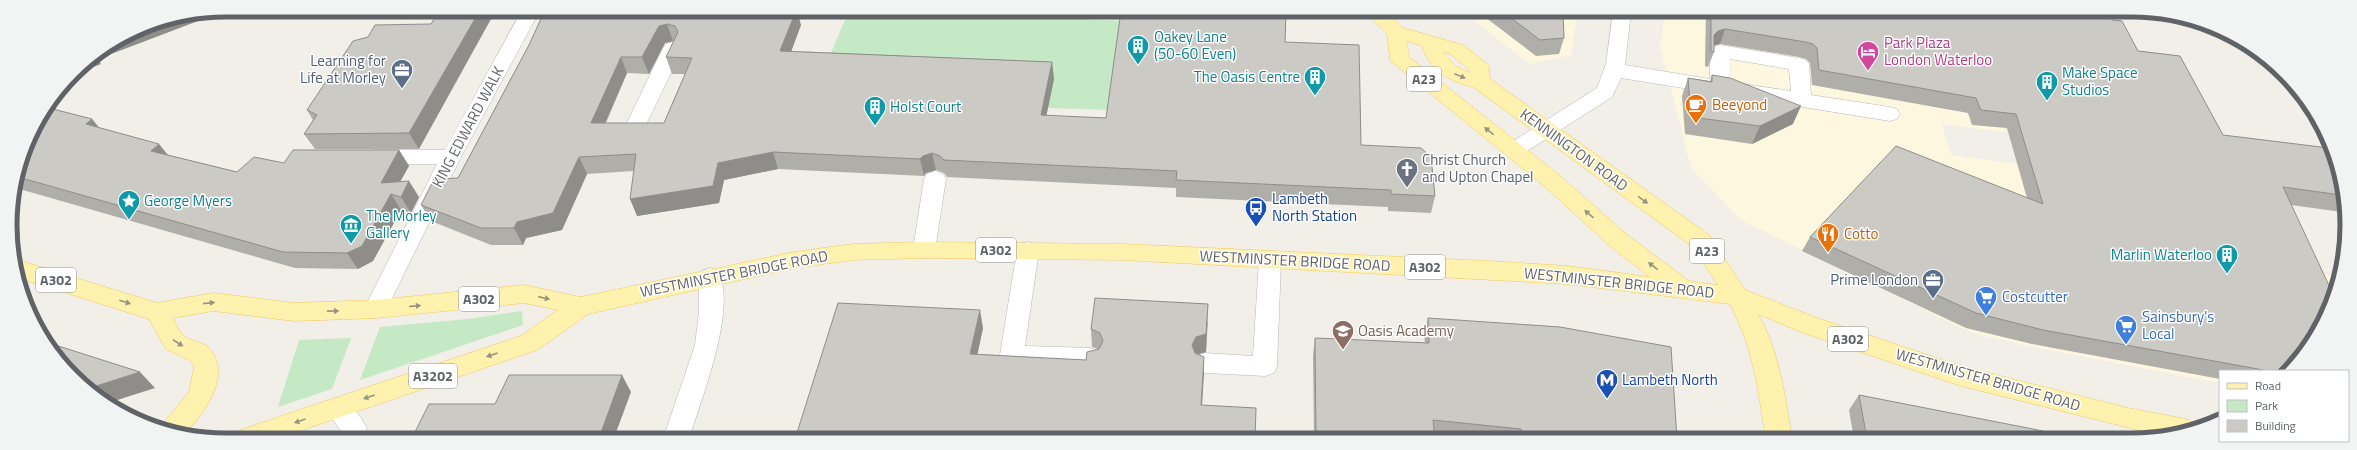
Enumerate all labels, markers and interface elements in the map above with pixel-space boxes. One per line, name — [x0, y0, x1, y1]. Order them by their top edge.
place label: Oakey Lane (50-60 Even) — [1154, 25, 1236, 65]
place label: Park Plaza London Waterloo — [1884, 31, 1992, 71]
building icon: Oakey Lane (50-60 Even) — [1125, 33, 1151, 66]
hotel icon: Park Plaza London Waterloo — [1855, 39, 1881, 72]
place label: Learning for Life at Morley — [300, 49, 386, 89]
office icon: Learning for Life at Morley — [389, 57, 415, 90]
place label: Make Space Studios — [2062, 61, 2138, 101]
street label: KING EDWARD WALK — [426, 62, 510, 192]
building icon: The Oasis Centre — [1302, 64, 1328, 97]
place label: The Oasis Centre — [1194, 65, 1300, 88]
road number: A23 — [1407, 67, 1441, 91]
building icon: Make Space Studios — [2034, 69, 2060, 102]
one-way arrow — [1454, 73, 1466, 80]
cafe icon: Beeyond — [1683, 92, 1709, 125]
place label: Beeyond — [1712, 93, 1767, 116]
building icon: Holst Court — [862, 94, 888, 127]
place label: Holst Court — [890, 95, 962, 118]
street label: KENNINGTON ROAD — [1515, 102, 1633, 197]
one-way arrow — [1483, 127, 1494, 135]
place label: Christ Church and Upton Chapel — [1422, 148, 1534, 188]
church icon: Christ Church and Upton Chapel — [1394, 156, 1420, 189]
place label: Lambeth North Station — [1272, 187, 1357, 227]
place icon: George Myers — [116, 188, 142, 221]
place label: George Myers — [144, 189, 232, 212]
bus stop icon: Lambeth North Station — [1243, 195, 1269, 228]
one-way arrow — [1638, 196, 1649, 204]
place label: The Morley Gallery — [366, 204, 437, 244]
one-way arrow — [1584, 210, 1594, 219]
museum icon: The Morley Gallery — [338, 212, 364, 245]
restaurant icon: Cotto — [1815, 221, 1841, 254]
place label: Cotto — [1844, 222, 1878, 245]
road number: A302 — [976, 238, 1016, 262]
road number: A23 — [1690, 239, 1724, 263]
building icon: Marlin Waterloo — [2214, 242, 2240, 275]
place label: Marlin Waterloo — [2111, 243, 2212, 266]
street label: WESTMINSTER BRIDGE ROAD — [638, 244, 830, 303]
street label: WESTMINSTER BRIDGE ROAD — [1199, 244, 1391, 277]
road number: A302 — [1405, 255, 1445, 279]
street label: WESTMINSTER BRIDGE ROAD — [1523, 261, 1715, 304]
one-way arrow — [1647, 262, 1658, 270]
office icon: Prime London — [1920, 267, 1946, 300]
road number: A302 — [36, 268, 76, 292]
place label: Prime London — [1830, 268, 1918, 291]
supermarket icon: Costcutter — [1973, 284, 1999, 317]
place label: Costcutter — [2002, 285, 2068, 308]
road number: A302 — [459, 287, 499, 311]
one-way arrow — [538, 296, 550, 302]
one-way arrow — [119, 299, 131, 305]
one-way arrow — [203, 300, 215, 306]
one-way arrow — [409, 303, 421, 309]
place label: Sainsbury's Local — [2142, 305, 2214, 345]
one-way arrow — [327, 308, 340, 314]
supermarket icon: Sainsbury's Local — [2113, 313, 2139, 346]
school or university icon: Oasis Academy — [1330, 318, 1356, 351]
place label: Oasis Academy — [1358, 319, 1454, 342]
road number: A302 — [1828, 327, 1868, 351]
one-way arrow — [173, 340, 184, 347]
street label: WESTMINSTER BRIDGE ROAD — [1893, 342, 2083, 417]
one-way arrow — [486, 353, 498, 359]
road number: A3202 — [409, 364, 457, 388]
metro station icon: Lambeth North — [1594, 367, 1620, 400]
place label: Lambeth North — [1622, 368, 1718, 391]
legend — [2219, 370, 2349, 442]
text: Road — [2255, 376, 2281, 395]
one-way arrow — [363, 395, 375, 401]
text: Park — [2255, 396, 2278, 415]
text: Building — [2255, 416, 2296, 435]
one-way arrow — [294, 418, 306, 424]

